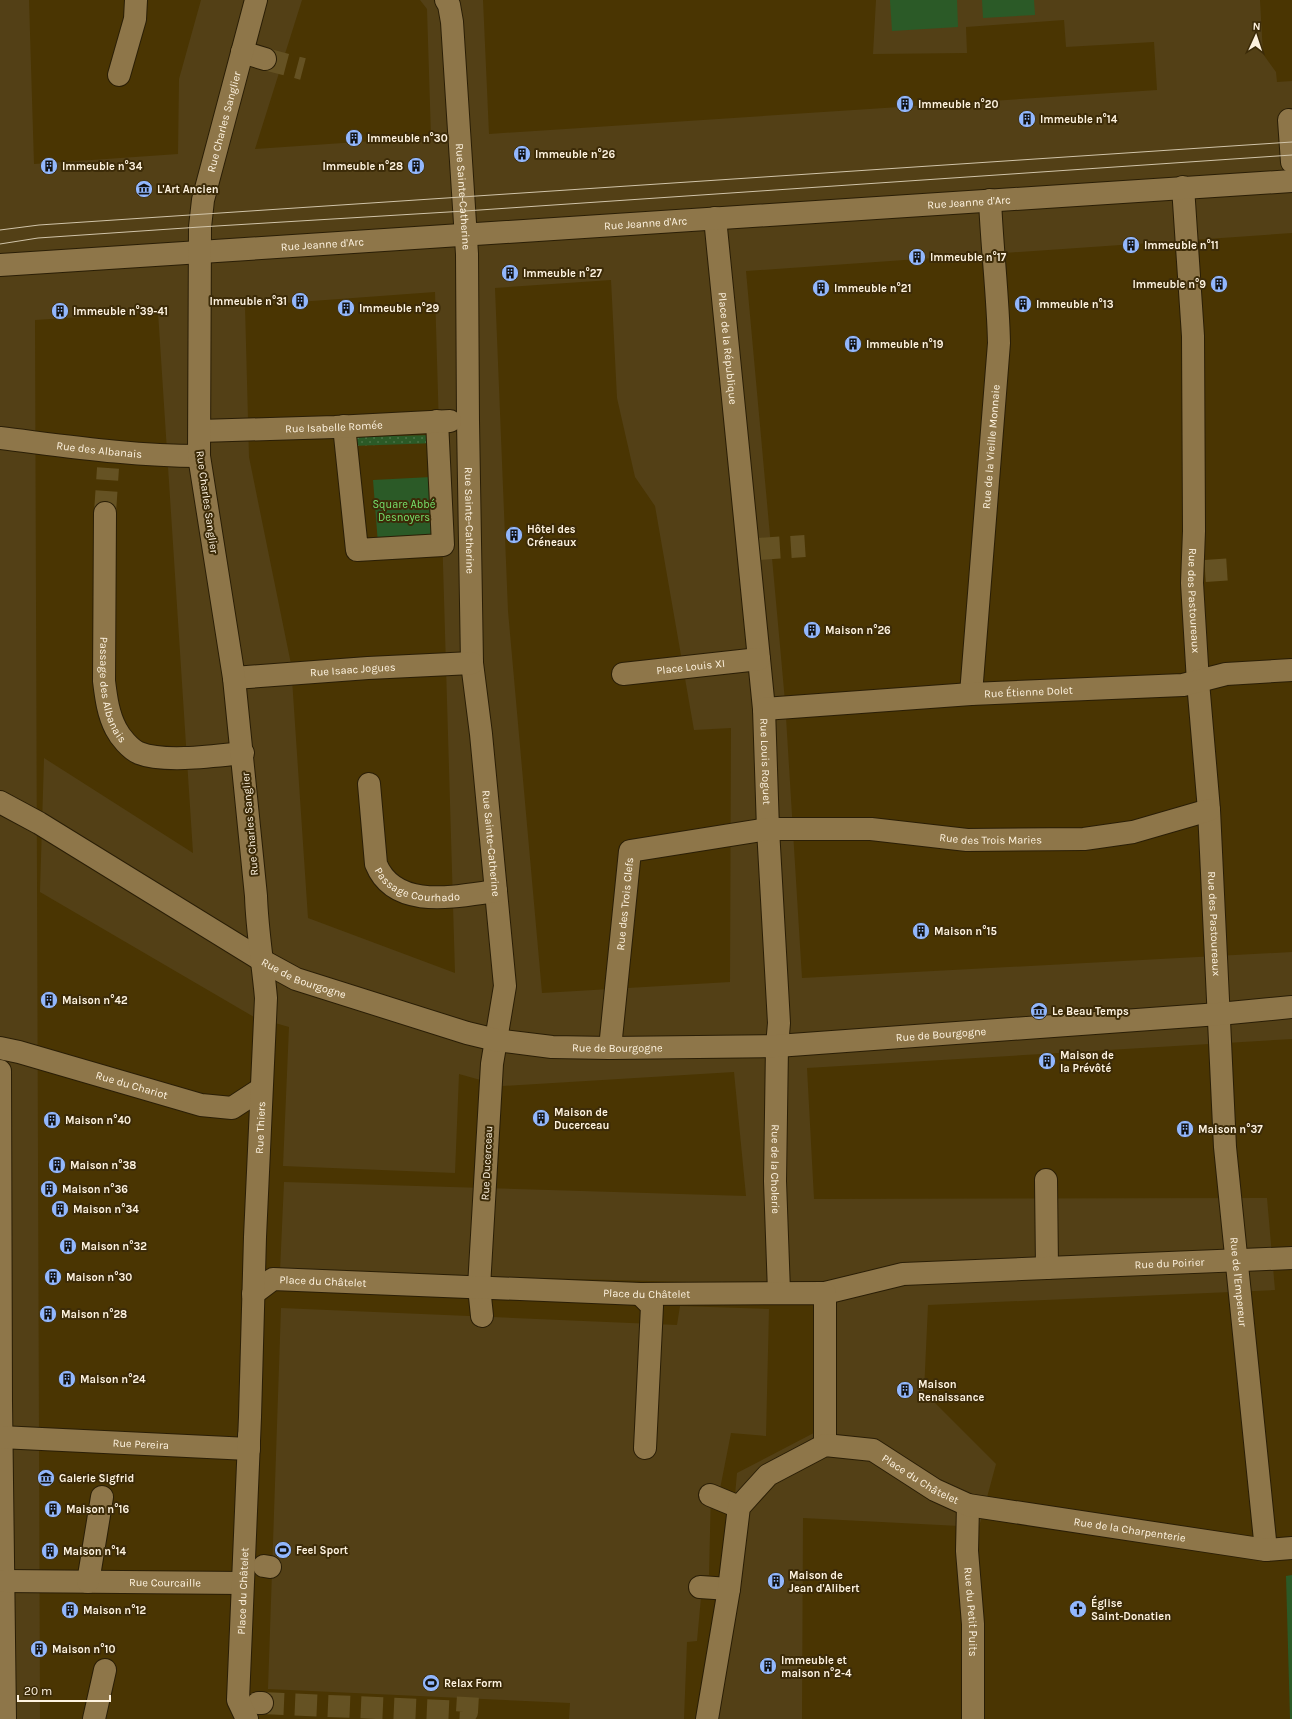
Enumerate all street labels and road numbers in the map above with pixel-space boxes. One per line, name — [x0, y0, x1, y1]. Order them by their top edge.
street label: Rue Charles Sanglier — [204, 70, 243, 174]
street label: Rue Sainte-Catherine — [453, 143, 473, 251]
street label: Rue Jeanne d'Arc — [927, 193, 1011, 211]
street label: Rue Jeanne d'Arc — [604, 214, 688, 232]
street label: Rue Jeanne d'Arc — [280, 235, 365, 253]
street label: Place de la République — [716, 291, 740, 406]
street label: Rue de la Vieille Monnaie — [979, 384, 1002, 510]
street label: Rue Isabelle Romée — [285, 418, 383, 435]
street label: Rue des Albanais — [56, 439, 143, 460]
street label: Rue Charles Sanglier — [193, 450, 221, 554]
street label: Rue Sainte-Catherine — [462, 467, 477, 574]
street label: Rue des Pastoureaux — [1185, 548, 1203, 654]
street label: Passage des Albanais — [98, 637, 129, 745]
street label: Place Louis XI — [656, 656, 726, 677]
street label: Rue Isaac Jogues — [309, 660, 396, 679]
street label: Rue Étienne Dolet — [984, 683, 1073, 700]
street label: Rue Louis Roguet — [758, 718, 774, 805]
street label: Rue Charles Sanglier — [239, 772, 261, 876]
street label: Rue Sainte-Catherine — [480, 790, 503, 897]
street label: Rue des Trois Maries — [939, 830, 1042, 847]
street label: Rue des Trois Clefs — [613, 856, 636, 951]
street label: Passage Courhado — [372, 865, 460, 904]
street label: Rue des Pastoureaux — [1205, 871, 1223, 977]
street label: Rue de Bourgogne — [259, 955, 348, 1001]
street label: Rue de Bourgogne — [895, 1024, 987, 1044]
street label: Rue de Bourgogne — [572, 1041, 663, 1055]
street label: Rue du Chariot — [94, 1068, 169, 1102]
street label: Rue Thiers — [252, 1101, 268, 1154]
street label: Rue de la Cholerie — [768, 1124, 783, 1214]
street label: Rue Ducerceau — [479, 1125, 495, 1201]
street label: Rue de l'Empereur — [1228, 1236, 1250, 1327]
street label: Rue du Poirier — [1134, 1255, 1205, 1271]
street label: Place du Châtelet — [279, 1273, 367, 1289]
street label: Place du Châtelet — [603, 1286, 690, 1301]
street label: Rue Pereira — [112, 1436, 169, 1452]
street label: Place du Châtelet — [880, 1451, 961, 1506]
street label: Rue de la Charpenterie — [1073, 1515, 1187, 1544]
street label: Place du Châtelet — [234, 1547, 251, 1635]
street label: Rue du Petit Puits — [962, 1567, 980, 1657]
street label: Rue Courcaille — [129, 1576, 201, 1589]

